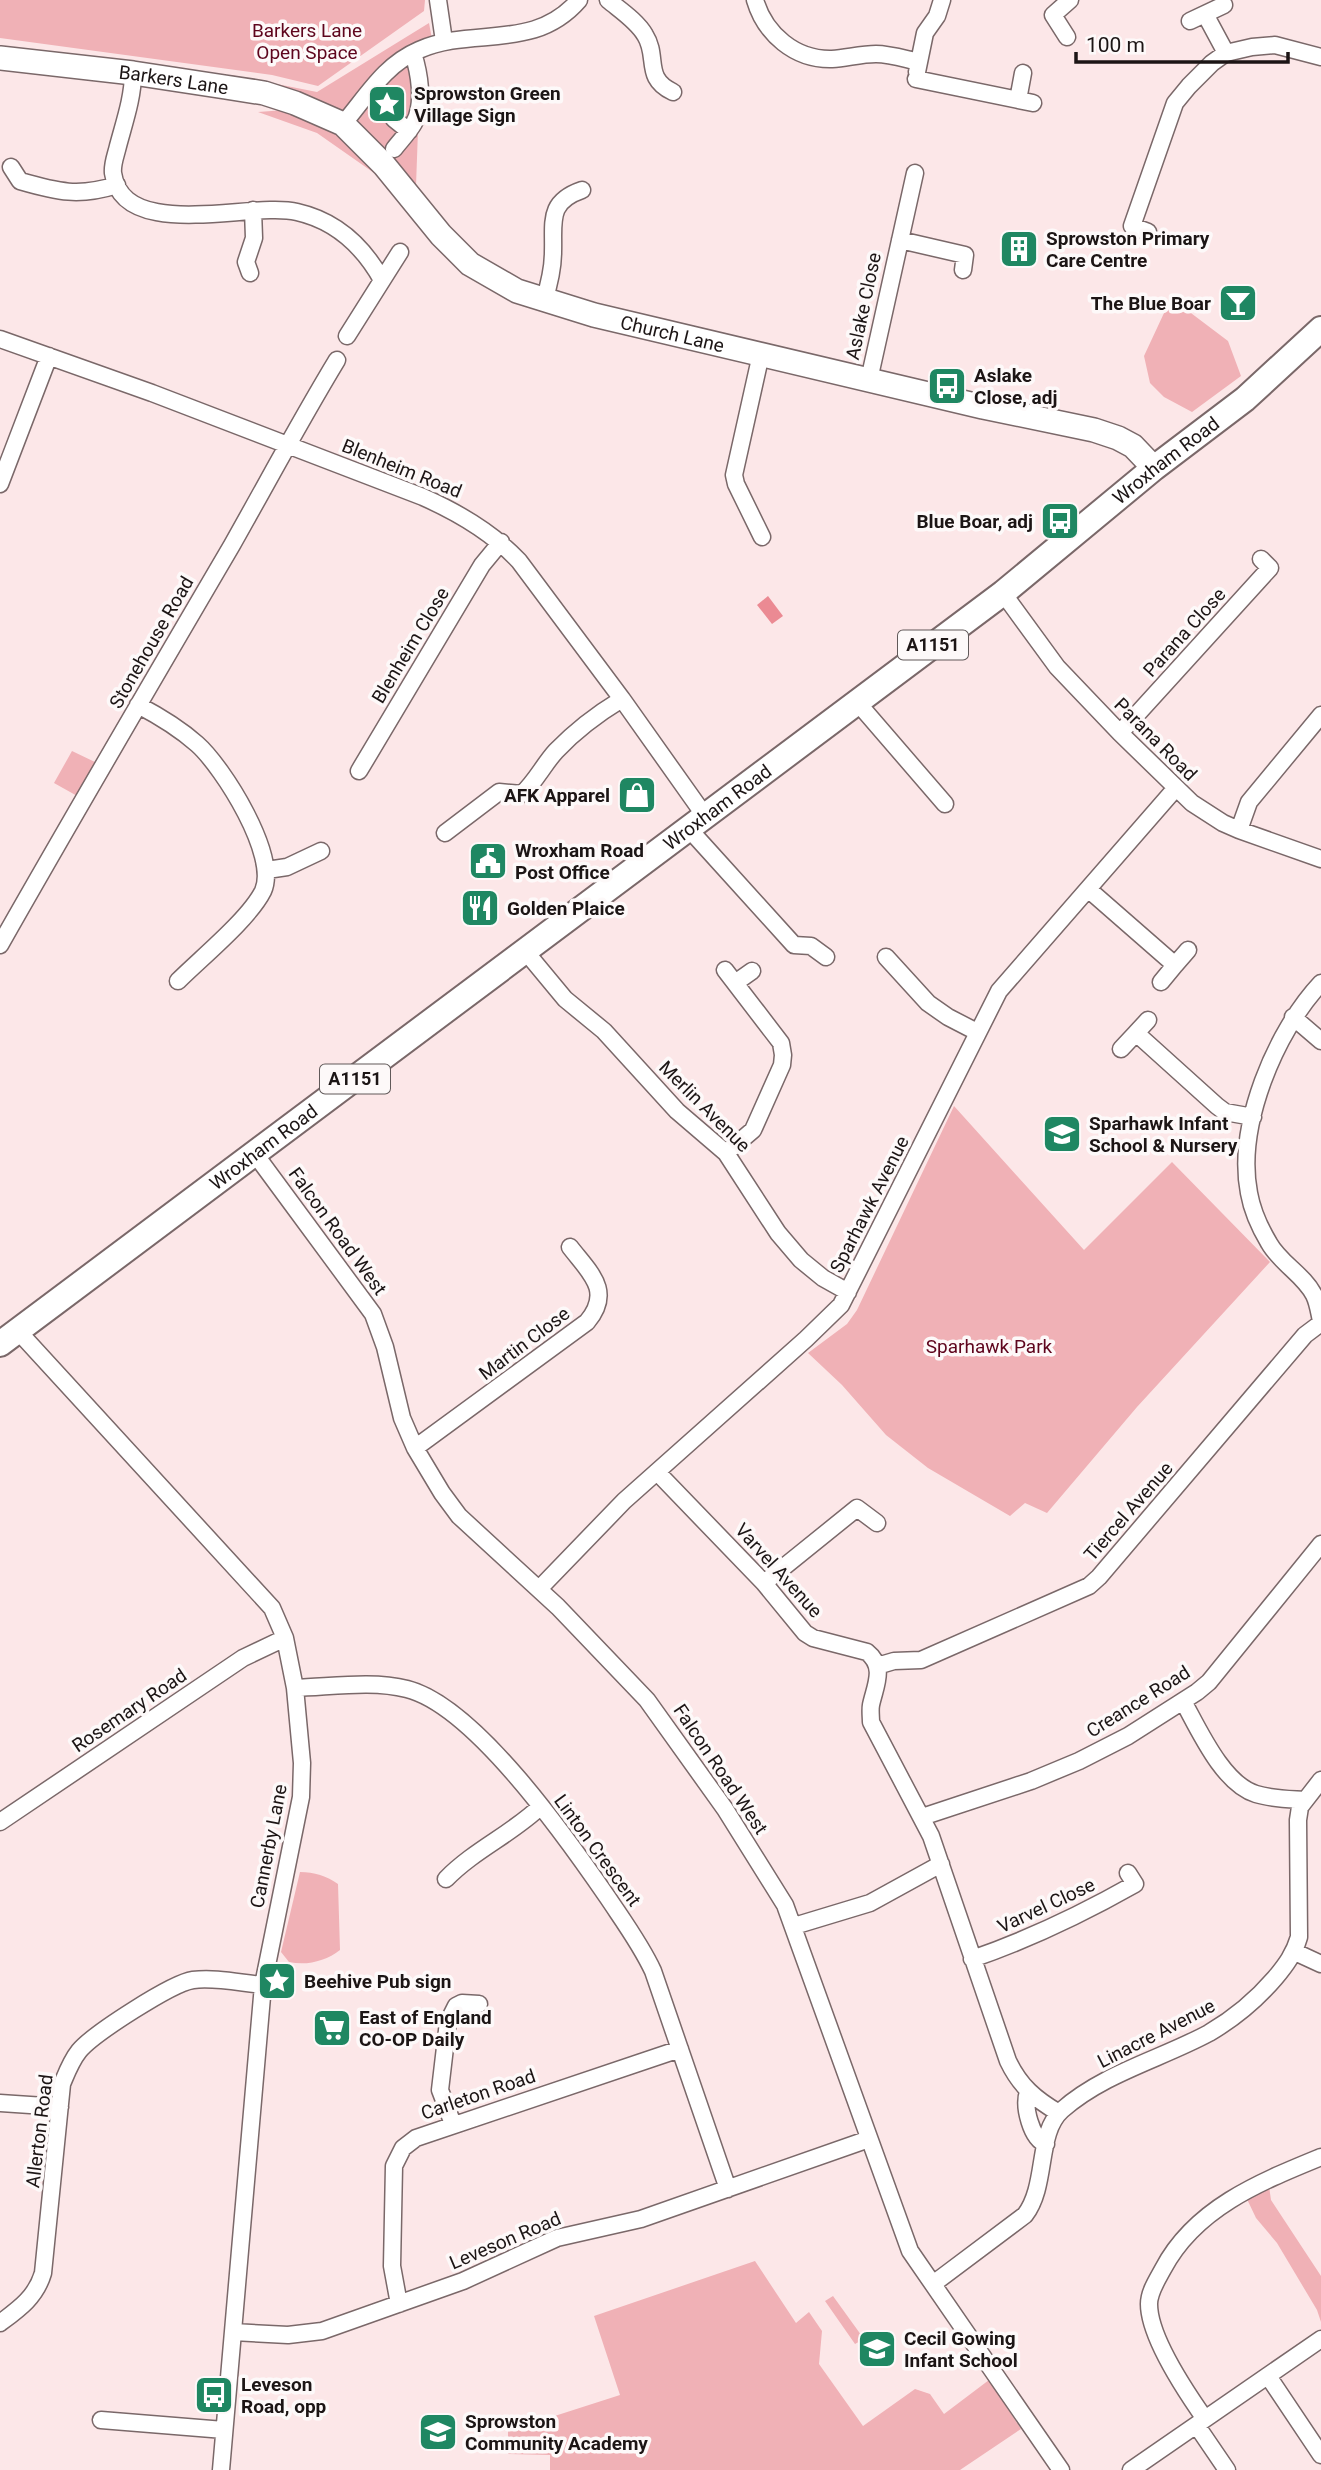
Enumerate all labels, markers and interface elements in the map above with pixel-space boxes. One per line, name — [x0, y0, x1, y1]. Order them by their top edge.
park label: Barkers Lane Open Space — [252, 19, 362, 64]
scale bar — [1076, 21, 1288, 65]
text: 100 m — [1086, 33, 1145, 57]
street label: Barkers Lane — [118, 61, 230, 99]
place label: Sprowston Green Village Sign — [414, 82, 561, 127]
place icon: Sprowston Green Village Sign — [366, 83, 408, 125]
place label: Sprowston Primary Care Centre — [1046, 227, 1210, 272]
building icon: Sprowston Primary Care Centre — [998, 228, 1040, 270]
street label: Aslake Close — [841, 250, 886, 362]
bar icon: The Blue Boar — [1217, 282, 1259, 324]
place label: The Blue Boar — [1091, 292, 1211, 315]
street label: Church Lane — [618, 311, 726, 357]
place label: Aslake Close, adj — [974, 364, 1057, 409]
bus stop icon: Aslake Close, adj — [926, 365, 968, 407]
street label: Wroxham Road — [1108, 412, 1224, 509]
street label: Blenheim Road — [339, 434, 465, 503]
bus stop icon: Blue Boar, adj — [1039, 500, 1081, 542]
place label: Blue Boar, adj — [916, 510, 1033, 533]
street label: Stonehouse Road — [104, 572, 199, 712]
street label: Blenheim Close — [367, 583, 454, 707]
street label: Parana Close — [1138, 583, 1230, 682]
road number: A1151 — [898, 630, 968, 660]
street label: Parana Road — [1109, 693, 1202, 786]
street label: Wroxham Road — [659, 760, 776, 855]
shop icon: AFK Apparel — [616, 774, 658, 816]
place label: AFK Apparel — [504, 784, 610, 807]
place label: Wroxham Road Post Office — [515, 839, 644, 884]
public building icon: Wroxham Road Post Office — [467, 840, 509, 882]
restaurant icon: Golden Plaice — [459, 887, 501, 929]
place label: Golden Plaice — [507, 897, 625, 920]
street label: Merlin Avenue — [654, 1056, 755, 1157]
road number: A1151 — [320, 1064, 390, 1094]
street label: Wroxham Road — [205, 1099, 322, 1195]
place label: Sparhawk Infant School & Nursery — [1089, 1112, 1238, 1157]
school or university icon: Sparhawk Infant School & Nursery — [1041, 1113, 1083, 1155]
street label: Sparhawk Avenue — [825, 1132, 914, 1276]
street label: Falcon Road West — [284, 1163, 392, 1300]
street label: Martin Close — [474, 1302, 574, 1385]
park label: Sparhawk Park — [926, 1335, 1053, 1358]
street label: Tiercel Avenue — [1079, 1457, 1178, 1566]
street label: Varvel Avenue — [730, 1518, 827, 1622]
street label: Creance Road — [1082, 1660, 1194, 1742]
street label: Rosemary Road — [68, 1664, 191, 1757]
street label: Falcon Road West — [669, 1700, 773, 1839]
street label: Cannerby Lane — [245, 1782, 292, 1910]
street label: Linton Crescent — [549, 1790, 646, 1911]
street label: Varvel Close — [994, 1873, 1099, 1938]
place icon: Beehive Pub sign — [256, 1960, 298, 2002]
place label: Beehive Pub sign — [304, 1970, 451, 1993]
street label: Linacre Avenue — [1094, 1994, 1219, 2073]
place label: East of England CO-OP Daily — [359, 2006, 492, 2051]
supermarket icon: East of England CO-OP Daily — [311, 2007, 353, 2049]
street label: Carleton Road — [418, 2064, 538, 2125]
street label: Allerton Road — [21, 2073, 58, 2189]
street label: Leveson Road — [446, 2207, 564, 2274]
place label: Cecil Gowing Infant School — [904, 2327, 1018, 2372]
school or university icon: Cecil Gowing Infant School — [856, 2328, 898, 2370]
place label: Leveson Road, opp — [241, 2373, 327, 2418]
bus stop icon: Leveson Road, opp — [193, 2374, 235, 2416]
place label: Sprowston Community Academy — [465, 2410, 648, 2455]
school or university icon: Sprowston Community Academy — [417, 2411, 459, 2453]

